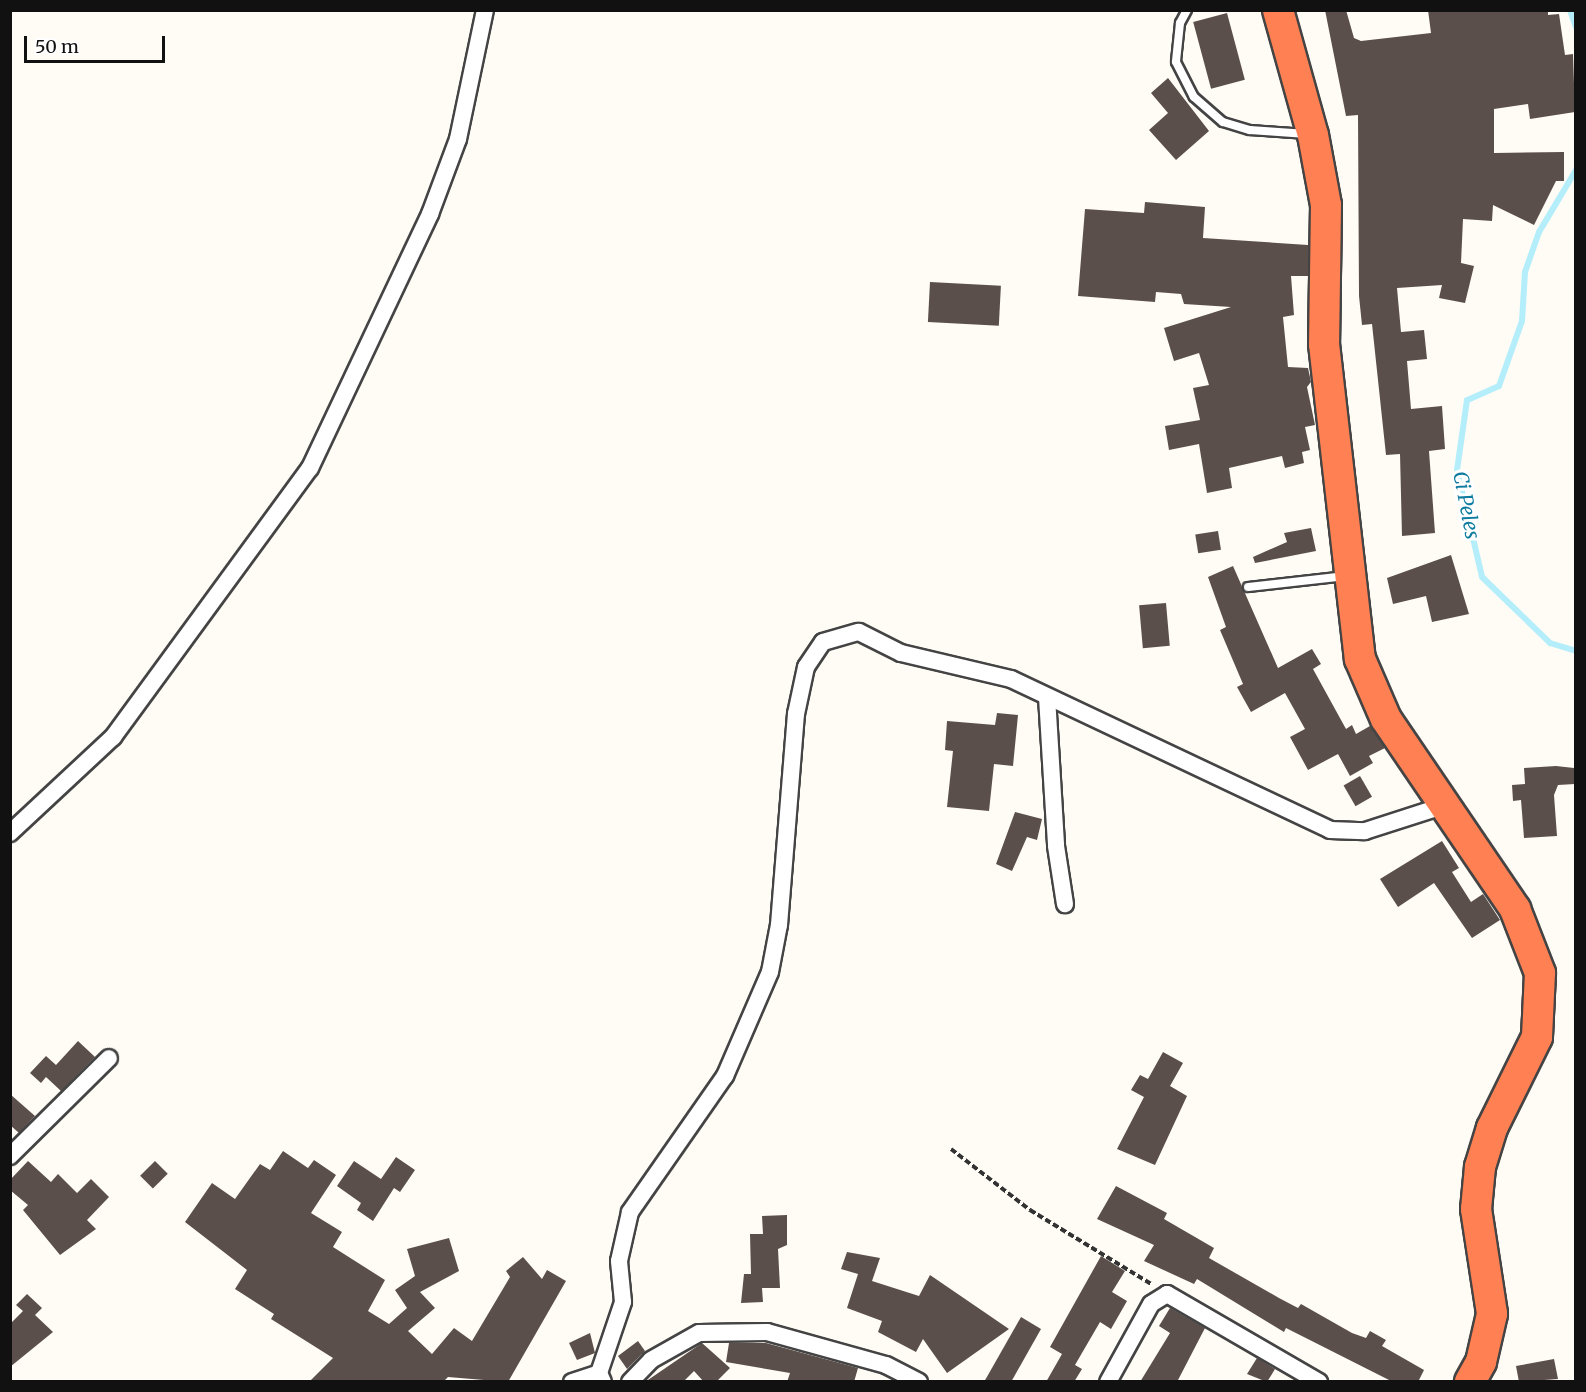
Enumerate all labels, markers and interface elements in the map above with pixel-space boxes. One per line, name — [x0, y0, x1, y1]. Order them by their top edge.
scale bar — [27, 24, 168, 62]
text: 50 m — [35, 35, 79, 58]
water label: Ci Peles — [1449, 469, 1485, 541]

